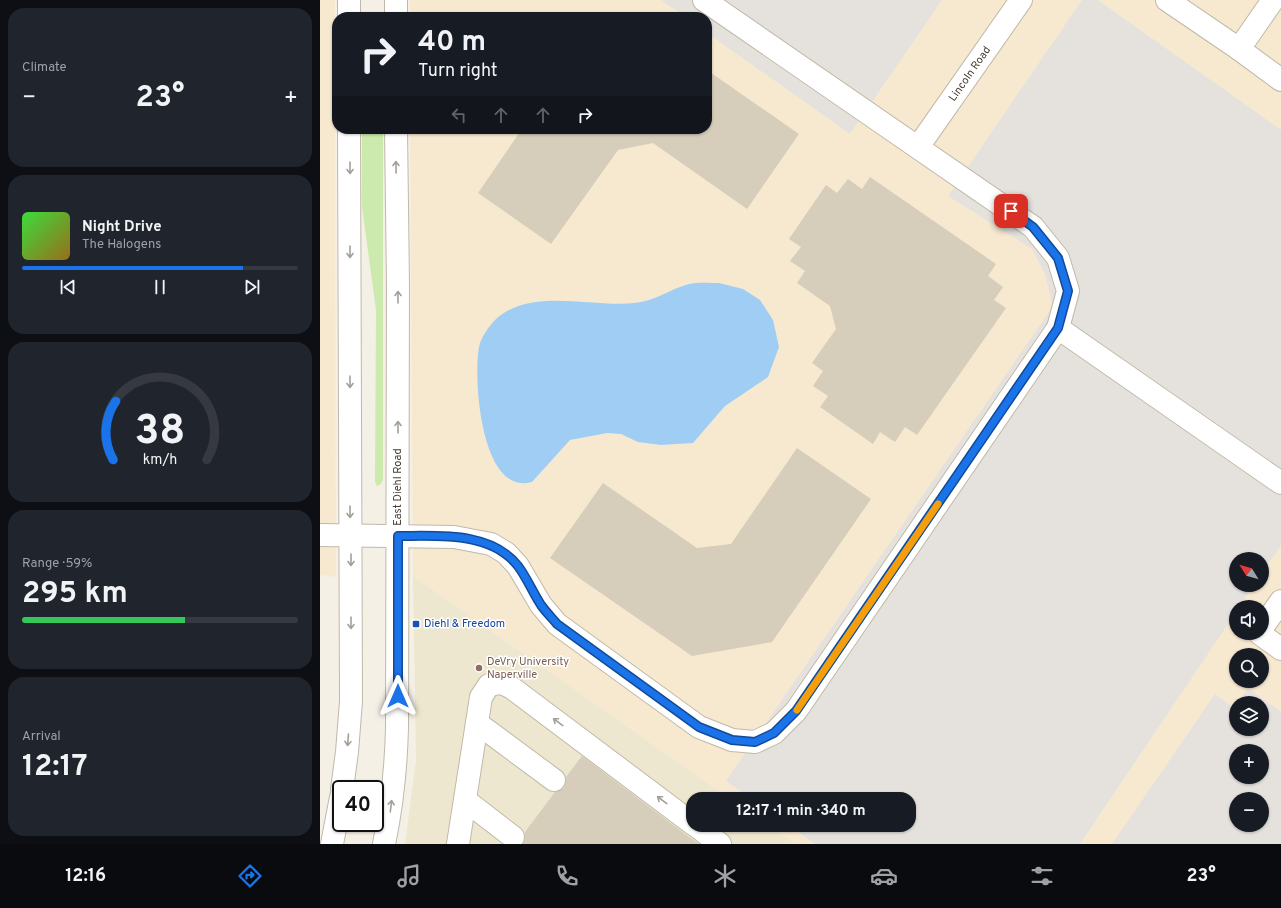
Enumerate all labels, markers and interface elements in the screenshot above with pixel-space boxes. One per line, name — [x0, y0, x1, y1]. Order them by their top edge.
text: 40 m — [418, 25, 486, 61]
icon: right — [352, 28, 404, 80]
street label: Lincoln Road — [946, 44, 994, 104]
text: Climate — [22, 60, 67, 76]
text: Turn right — [418, 60, 498, 83]
text: 23° — [136, 80, 184, 117]
text: − — [22, 85, 36, 112]
text: + — [284, 85, 298, 112]
icon: left — [448, 104, 470, 126]
icon: ahead — [490, 104, 512, 126]
icon: ahead — [532, 104, 554, 126]
icon: right — [574, 104, 596, 126]
one-way arrow — [346, 161, 354, 174]
one-way arrow — [393, 161, 400, 174]
pin — [994, 194, 1028, 228]
icon: arrive — [1000, 200, 1022, 222]
text: Night Drive — [82, 218, 162, 237]
text: The Halogens — [82, 237, 161, 253]
one-way arrow — [346, 245, 354, 258]
icon: previous — [57, 276, 79, 298]
icon: pause — [149, 276, 171, 298]
icon: next — [241, 276, 263, 298]
one-way arrow — [394, 291, 402, 304]
one-way arrow — [346, 375, 354, 388]
text: 38 — [134, 406, 186, 459]
one-way arrow — [394, 421, 402, 434]
street label: East Diehl Road — [391, 448, 405, 526]
text: km/h — [143, 451, 177, 469]
one-way arrow — [347, 505, 354, 518]
north arrow — [1229, 552, 1269, 592]
map controls — [1229, 552, 1269, 832]
one-way arrow — [347, 553, 355, 566]
text: Range · 59% — [22, 556, 92, 572]
text: 295 km — [22, 576, 128, 613]
button: sound — [1229, 600, 1269, 640]
one-way arrow — [347, 616, 355, 629]
place label: Diehl & Freedom — [424, 617, 505, 631]
marker: Diehl & Freedom — [411, 619, 421, 629]
button: search — [1229, 648, 1269, 688]
place label: DeVry University Naperville — [487, 655, 569, 682]
marker: DeVry University Naperville — [474, 663, 484, 673]
position arrow — [377, 675, 419, 717]
button: layers — [1229, 696, 1269, 736]
one-way arrow — [553, 718, 564, 726]
text: Arrival — [22, 729, 61, 745]
one-way arrow — [344, 733, 352, 746]
button: + — [1229, 744, 1269, 784]
text: 12:17 — [22, 749, 88, 786]
speed limit sign: 40 — [332, 780, 384, 832]
button: − — [1229, 792, 1269, 832]
one-way arrow — [656, 796, 667, 805]
one-way arrow — [387, 800, 395, 813]
text: 12:17 · 1 min · 340 m — [736, 802, 866, 821]
icon: directions — [236, 862, 264, 890]
icon: music — [395, 862, 423, 890]
icon: phone — [553, 862, 581, 890]
icon: climate — [711, 862, 739, 890]
icon: car — [870, 862, 898, 890]
icon: filters — [1028, 862, 1056, 890]
text: 12:16 — [65, 865, 106, 888]
text: 23° — [1186, 865, 1216, 888]

